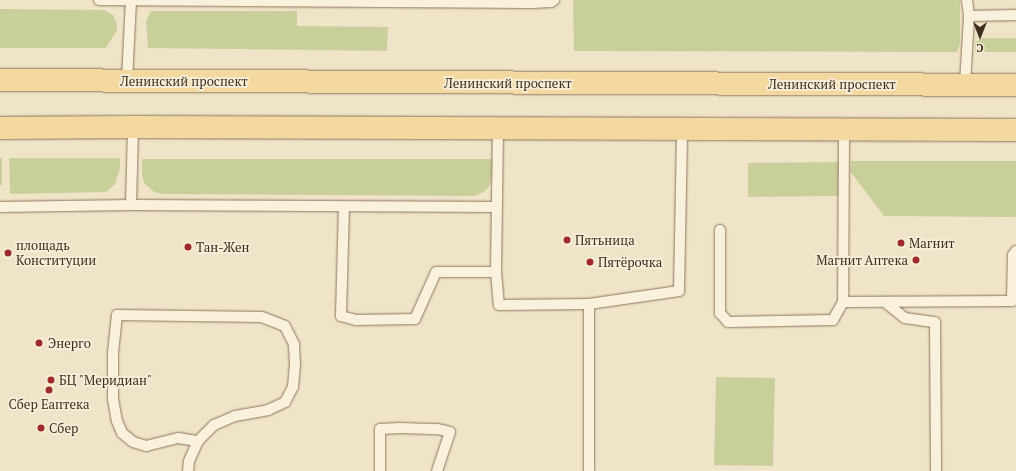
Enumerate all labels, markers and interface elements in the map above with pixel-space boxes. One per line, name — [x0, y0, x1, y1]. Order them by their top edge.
north arrow — [960, 16, 1000, 56]
text: С — [976, 41, 984, 55]
street label: Ленинский проспект — [120, 73, 248, 89]
street label: Ленинский проспект — [444, 75, 572, 91]
street label: Ленинский проспект — [768, 76, 896, 92]
place label: Пятьница — [575, 232, 635, 248]
marker: Пятьница — [562, 235, 572, 245]
place label: Магнит — [909, 235, 955, 251]
place label: площадь Конституции — [16, 238, 96, 269]
marker: Магнит — [896, 238, 906, 248]
place label: Тан-Жен — [196, 239, 249, 255]
marker: Тан-Жен — [183, 242, 193, 252]
marker: площадь Конституции — [3, 248, 13, 258]
place label: Магнит Аптека — [816, 252, 908, 268]
place label: Пятёрочка — [598, 254, 662, 270]
marker: Магнит Аптека — [911, 255, 921, 265]
marker: Пятёрочка — [585, 257, 595, 267]
place label: Энерго — [48, 335, 91, 351]
marker: Энерго — [33, 337, 45, 349]
place label: БЦ "Меридиан" — [59, 372, 152, 388]
marker: БЦ "Меридиан" — [46, 375, 56, 385]
marker: Сбер Еаптека — [44, 385, 54, 395]
place label: Сбер Еаптека — [8, 396, 90, 412]
place label: Сбер — [49, 420, 78, 436]
marker: Сбер — [36, 423, 46, 433]

